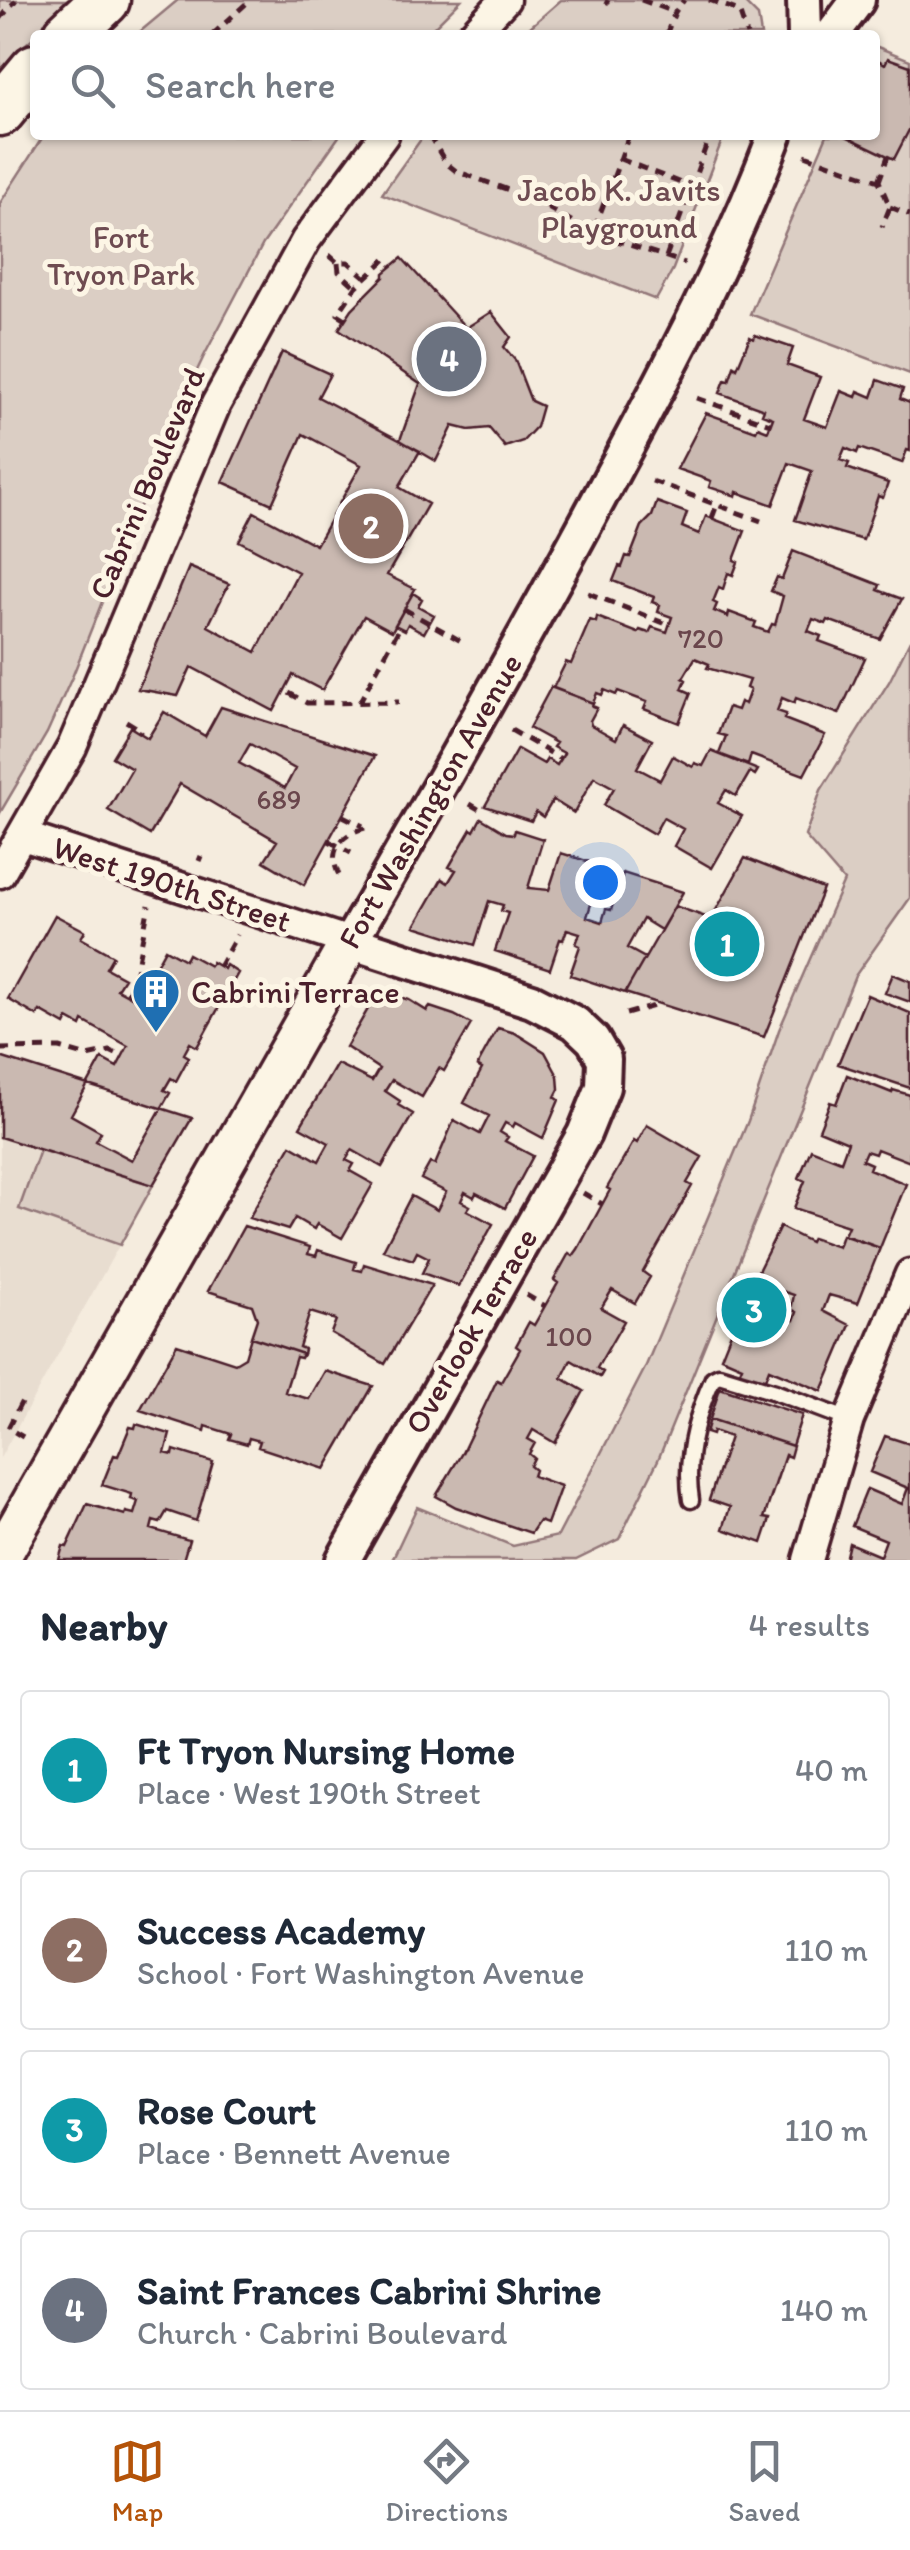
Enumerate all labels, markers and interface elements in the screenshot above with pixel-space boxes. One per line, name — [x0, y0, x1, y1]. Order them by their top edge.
search box — [30, 30, 880, 140]
icon: search — [65, 58, 120, 113]
text: Search here — [145, 62, 336, 108]
park label: Jacob K. Javits Playground — [517, 171, 721, 246]
park label: Fort Tryon Park — [47, 218, 195, 293]
pin: 4 — [416, 322, 482, 396]
street label: Cabrini Boulevard — [81, 361, 213, 605]
pin: 2 — [338, 488, 404, 564]
house number: 720 — [678, 621, 724, 655]
street label: Fort Washington Avenue — [330, 647, 530, 955]
house number: 689 — [257, 782, 301, 816]
street label: West 190th Street — [48, 828, 296, 940]
your location — [575, 857, 626, 908]
pin: 1 — [694, 906, 760, 982]
building icon: Cabrini Terrace — [130, 966, 182, 1034]
place label: Cabrini Terrace — [191, 973, 400, 1011]
street label: Overlook Terrace — [397, 1221, 545, 1441]
pin: 3 — [722, 1272, 786, 1348]
house number: 100 — [545, 1319, 593, 1353]
text: Nearby — [40, 1600, 167, 1651]
text: 4 results — [749, 1606, 870, 1644]
text: Ft Tryon Nursing Home — [137, 1728, 515, 1774]
text: 1 — [67, 1751, 82, 1789]
text: 40 m — [795, 1751, 868, 1789]
text: Place · West 190th Street — [137, 1774, 481, 1812]
text: Success Academy — [137, 1908, 425, 1954]
text: 2 — [66, 1931, 83, 1969]
text: 110 m — [784, 1931, 868, 1969]
text: School · Fort Washington Avenue — [137, 1954, 584, 1992]
text: Rose Court — [137, 2088, 316, 2134]
text: 3 — [66, 2111, 83, 2149]
text: 110 m — [784, 2111, 868, 2149]
text: Place · Bennett Avenue — [137, 2134, 451, 2172]
text: Saint Frances Cabrini Shrine — [137, 2268, 602, 2314]
text: 4 — [65, 2291, 84, 2329]
text: 140 m — [780, 2291, 868, 2329]
text: Church · Cabrini Boulevard — [137, 2314, 507, 2352]
tab: Map — [110, 2434, 165, 2528]
tab: Directions — [385, 2434, 508, 2528]
tab: Saved — [728, 2434, 800, 2528]

